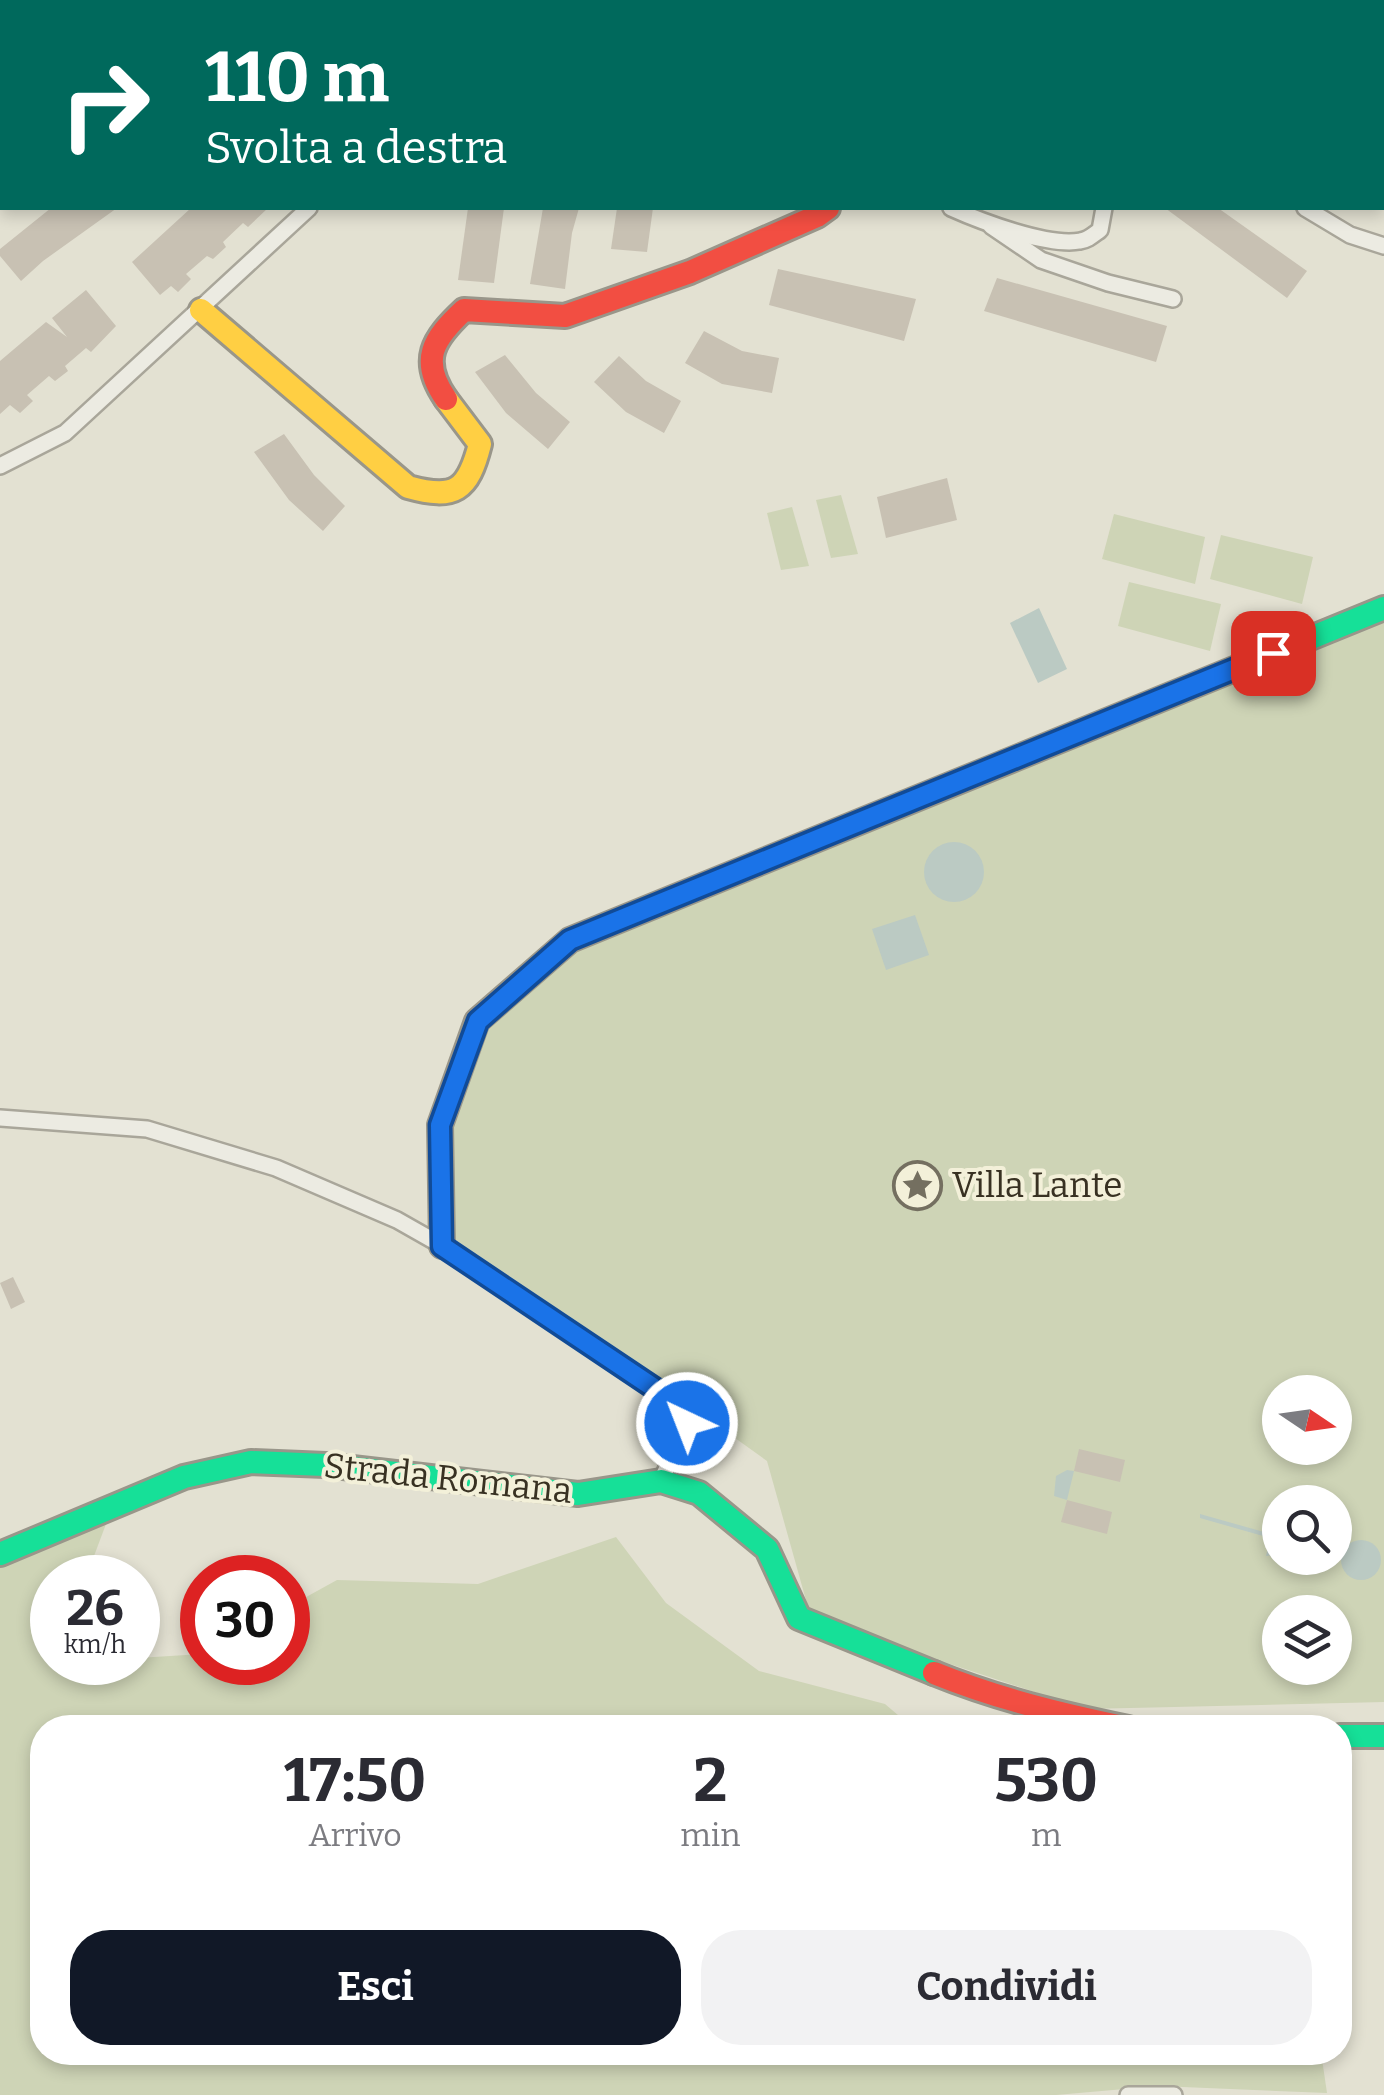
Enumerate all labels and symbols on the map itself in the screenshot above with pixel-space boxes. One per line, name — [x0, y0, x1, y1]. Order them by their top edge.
pin — [1231, 611, 1316, 696]
place icon: Villa Lante — [891, 1159, 943, 1211]
place label: Villa Lante — [952, 1164, 1123, 1206]
position arrow — [635, 1371, 739, 1475]
north arrow — [1262, 1375, 1352, 1465]
street label: Strada Romana — [322, 1444, 574, 1512]
speed limit sign: 30 — [180, 1555, 310, 1685]

